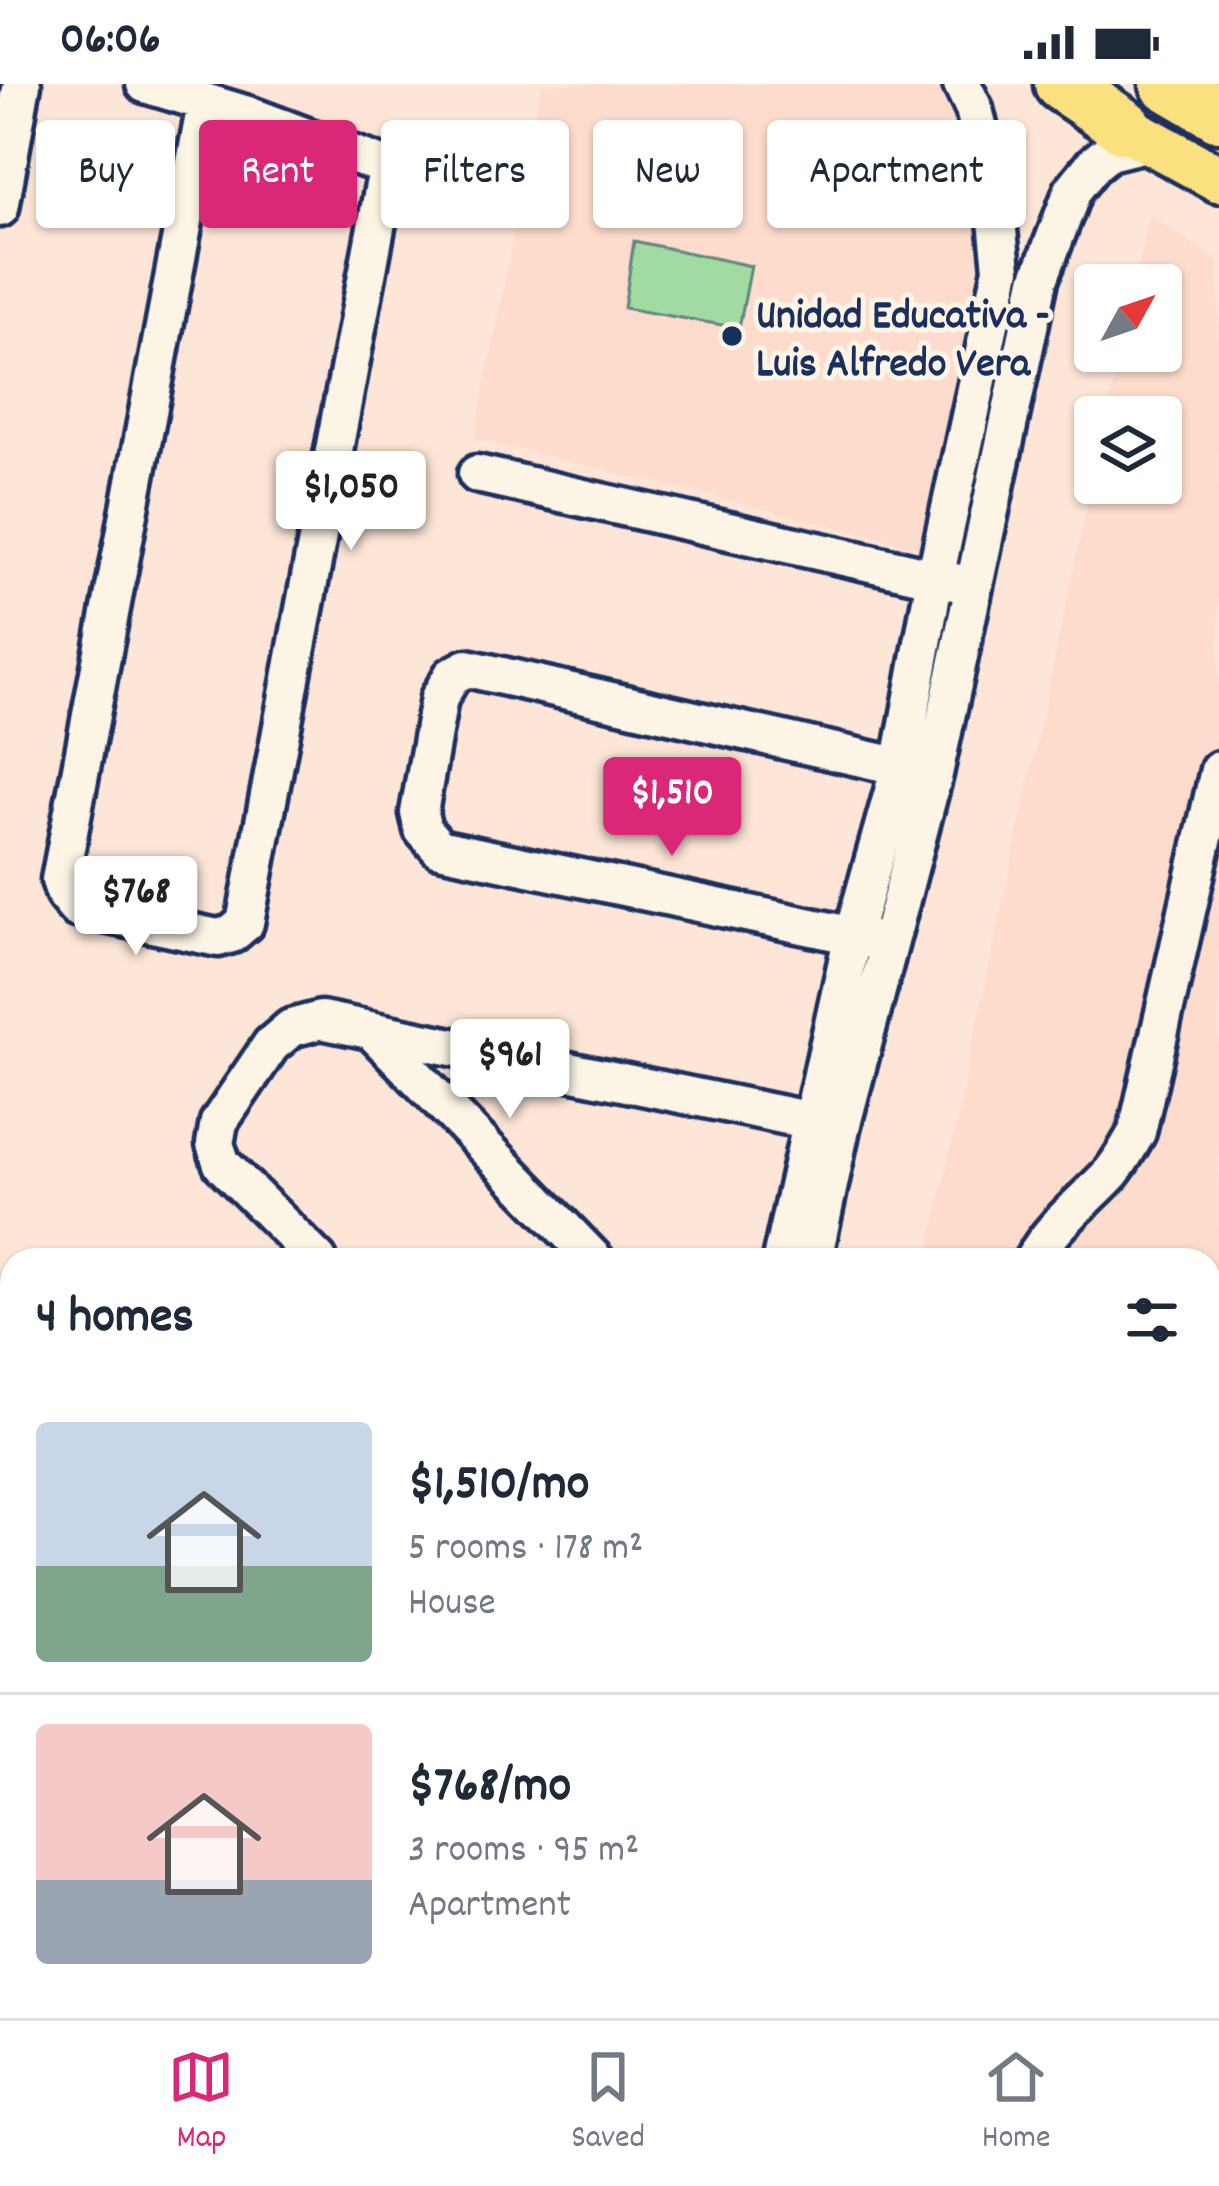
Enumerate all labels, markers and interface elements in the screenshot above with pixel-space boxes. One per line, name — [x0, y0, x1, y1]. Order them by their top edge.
text: 06:06 — [60, 10, 161, 74]
chip: Buy — [36, 120, 175, 228]
chip: Rent — [199, 120, 357, 228]
chip: Filters — [381, 120, 569, 228]
chip: New — [593, 120, 743, 228]
chip: Apartment — [767, 120, 1026, 228]
north arrow — [1074, 264, 1182, 372]
map controls — [1074, 264, 1182, 504]
place label: Unidad Educativa - Luis Alfredo Vera — [756, 289, 1050, 397]
marker: Unidad Educativa - Luis Alfredo Vera — [719, 323, 745, 349]
button: layers — [1074, 396, 1182, 504]
pin: $1,050 — [253, 451, 449, 553]
text: $1,050 — [303, 462, 399, 517]
pin: $1,510 — [574, 757, 770, 859]
text: $1,510 — [630, 768, 714, 823]
pin: $768 — [65, 856, 207, 958]
text: $768 — [101, 867, 171, 922]
pin: $961 — [439, 1019, 581, 1121]
text: $961 — [477, 1030, 543, 1085]
text: 4 homes — [36, 1284, 194, 1356]
icon: filters — [1119, 1287, 1185, 1353]
text: $1,510/mo — [408, 1451, 590, 1523]
icon: home — [132, 1470, 276, 1614]
text: 5 rooms · 178 m² — [408, 1523, 643, 1578]
text: House — [408, 1578, 496, 1633]
text: $768/mo — [408, 1753, 571, 1825]
icon: home — [132, 1772, 276, 1916]
text: 3 rooms · 95 m² — [408, 1825, 639, 1880]
text: Apartment — [408, 1880, 571, 1935]
tab: Map — [168, 2044, 234, 2163]
tab: Saved — [571, 2044, 645, 2163]
tab: Home — [982, 2044, 1051, 2163]

